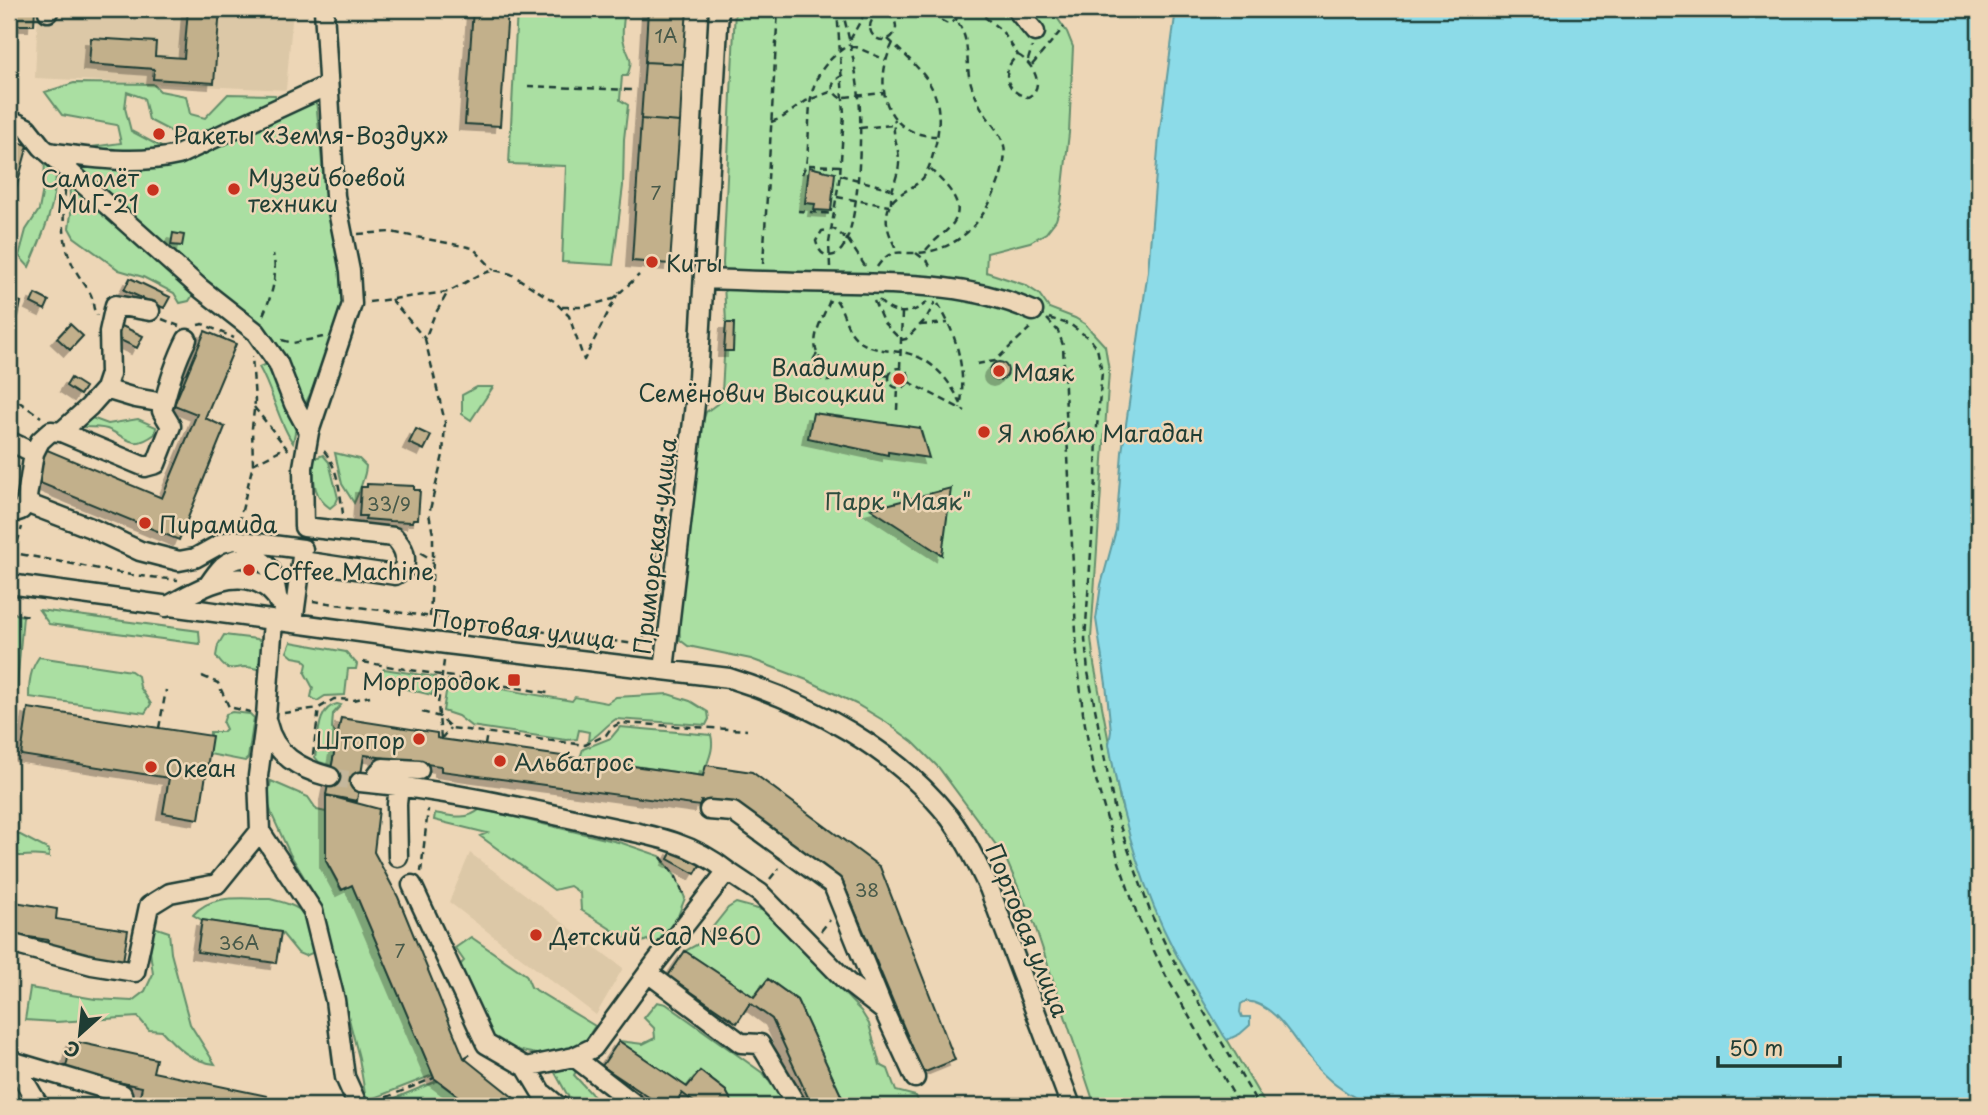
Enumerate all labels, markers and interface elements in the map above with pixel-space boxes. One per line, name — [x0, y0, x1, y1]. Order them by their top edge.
house number: 1А — [654, 21, 678, 49]
place label: Ракеты «Земля-Воздух» — [173, 117, 449, 152]
marker: Ракеты «Земля-Воздух» — [151, 126, 167, 142]
place label: Музей боевой техники — [248, 159, 406, 220]
place label: Самолёт МиГ-21 — [41, 160, 140, 221]
house number: 7 — [651, 178, 662, 206]
marker: Музей боевой техники — [226, 181, 242, 197]
marker: Самолёт МиГ-21 — [145, 182, 161, 198]
place label: Киты — [666, 245, 723, 280]
marker: Киты — [644, 254, 660, 270]
place label: Владимир Семёнович Высоцкий — [638, 349, 885, 410]
place label: Маяк — [1013, 354, 1075, 389]
marker: Маяк — [991, 363, 1007, 379]
marker: Владимир Семёнович Высоцкий — [891, 371, 907, 387]
place label: Я люблю Магадан — [998, 415, 1204, 450]
marker: Я люблю Магадан — [976, 424, 992, 440]
street label: Приморская улица — [623, 435, 685, 656]
park label: Парк "Маяк" — [824, 483, 972, 518]
house number: 33/9 — [367, 489, 411, 517]
place label: Пирамида — [159, 506, 278, 541]
marker: Пирамида — [137, 515, 153, 531]
place label: Coffee Machine — [263, 553, 434, 588]
marker: Coffee Machine — [241, 562, 257, 578]
street label: Портовая улица — [430, 599, 618, 657]
place label: Моргородок — [362, 663, 500, 698]
marker: Моргородок — [506, 672, 522, 688]
place label: Штопор — [315, 722, 405, 757]
marker: Штопор — [411, 731, 427, 747]
place label: Альбатрос — [514, 744, 634, 779]
place label: Океан — [165, 750, 236, 785]
marker: Альбатрос — [492, 753, 508, 769]
marker: Океан — [143, 759, 159, 775]
street label: Портовая улица — [977, 838, 1079, 1023]
house number: 38 — [855, 875, 879, 903]
place label: Детский Сад №60 — [549, 918, 761, 953]
marker: Детский Сад №60 — [528, 927, 544, 943]
house number: 36А — [219, 928, 259, 956]
house number: 7 — [395, 936, 406, 964]
north arrow — [46, 1000, 116, 1070]
scale bar — [1718, 1024, 1841, 1068]
text: 50 m — [1729, 1031, 1783, 1063]
text: С — [59, 1034, 85, 1066]

